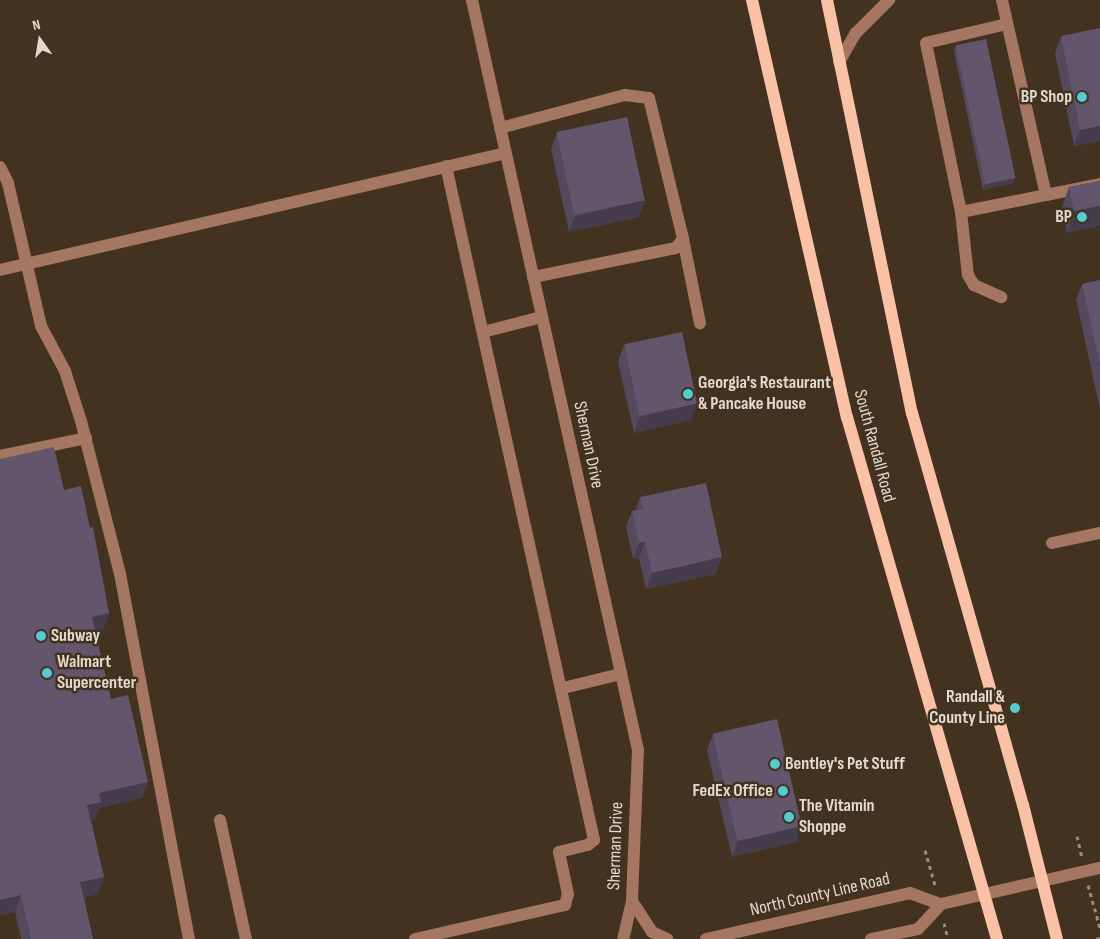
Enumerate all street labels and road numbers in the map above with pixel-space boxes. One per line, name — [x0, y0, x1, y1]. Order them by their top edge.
street label: South Randall Road — [849, 387, 899, 505]
street label: Sherman Drive — [568, 400, 608, 490]
street label: Sherman Drive — [604, 802, 628, 890]
street label: North County Line Road — [748, 868, 892, 922]

